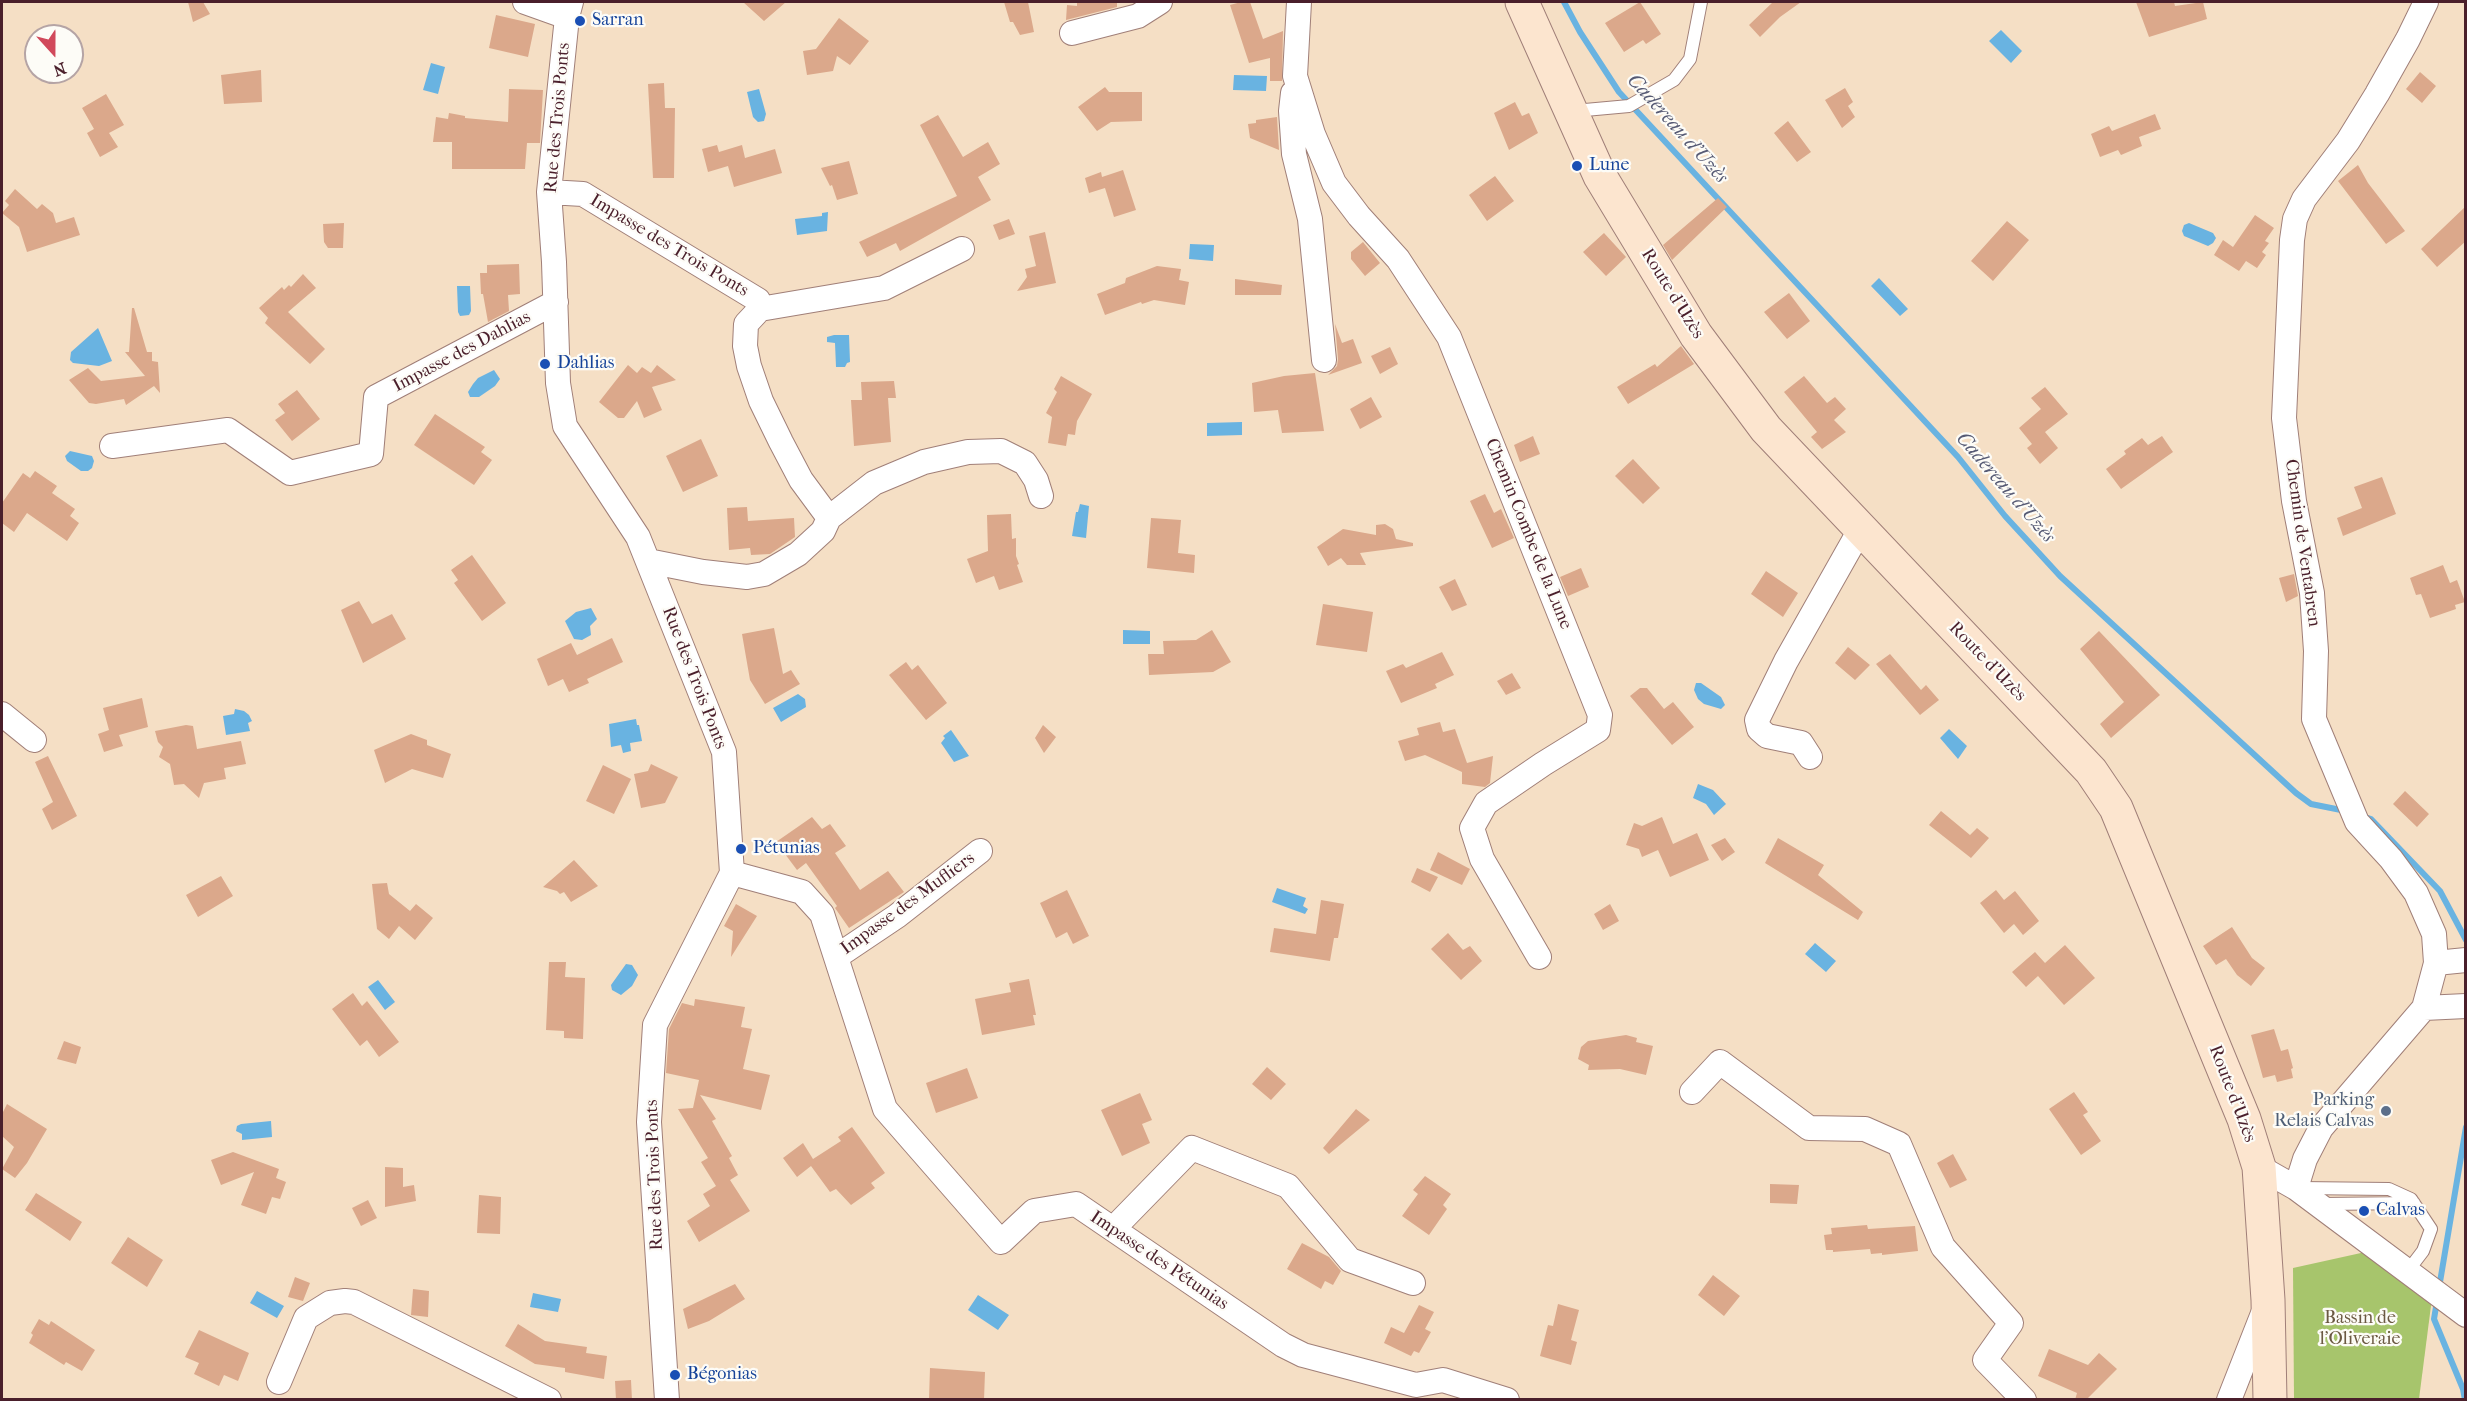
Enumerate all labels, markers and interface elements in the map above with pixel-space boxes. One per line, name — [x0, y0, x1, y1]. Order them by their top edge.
place label: Sarran — [592, 10, 644, 32]
marker: Sarran — [573, 14, 587, 28]
north arrow — [24, 24, 84, 84]
street label: Rue des Trois Ponts — [541, 42, 575, 194]
text: N — [51, 58, 69, 80]
water label: Cadereau d'Uzès — [1622, 69, 1732, 189]
place label: Lune — [1589, 155, 1629, 177]
marker: Lune — [1570, 159, 1584, 173]
street label: Impasse des Trois Ponts — [586, 190, 752, 302]
street label: Route d'Uzès — [1636, 245, 1708, 343]
street label: Impasse des Dahlias — [389, 307, 535, 397]
place label: Dahlias — [557, 353, 614, 375]
marker: Dahlias — [538, 357, 552, 371]
water label: Cadereau d'Uzès — [1950, 428, 2060, 548]
street label: Chemin Combe de la Lune — [1480, 435, 1576, 633]
street label: Chemin de Ventabren — [2280, 458, 2324, 628]
street label: Rue des Trois Ponts — [657, 604, 731, 752]
street label: Route d'Uzès — [1944, 618, 2030, 706]
place label: Pétunias — [753, 838, 820, 860]
marker: Pétunias — [734, 842, 748, 856]
street label: Impasse des Mufliers — [837, 848, 979, 960]
street label: Route d'Uzès — [2204, 1042, 2260, 1146]
place label: Parking Relais Calvas — [2274, 1090, 2374, 1132]
street label: Rue des Trois Ponts — [642, 1099, 668, 1251]
marker: Parking Relais Calvas — [2379, 1104, 2393, 1118]
place label: Calvas — [2376, 1200, 2425, 1222]
marker: Calvas — [2357, 1204, 2371, 1218]
street label: Impasse des Pétunias — [1086, 1207, 1232, 1315]
park label: Bassin de l'Oliveraie — [2320, 1308, 2400, 1350]
place label: Bégonias — [687, 1364, 757, 1386]
marker: Bégonias — [668, 1368, 682, 1382]

